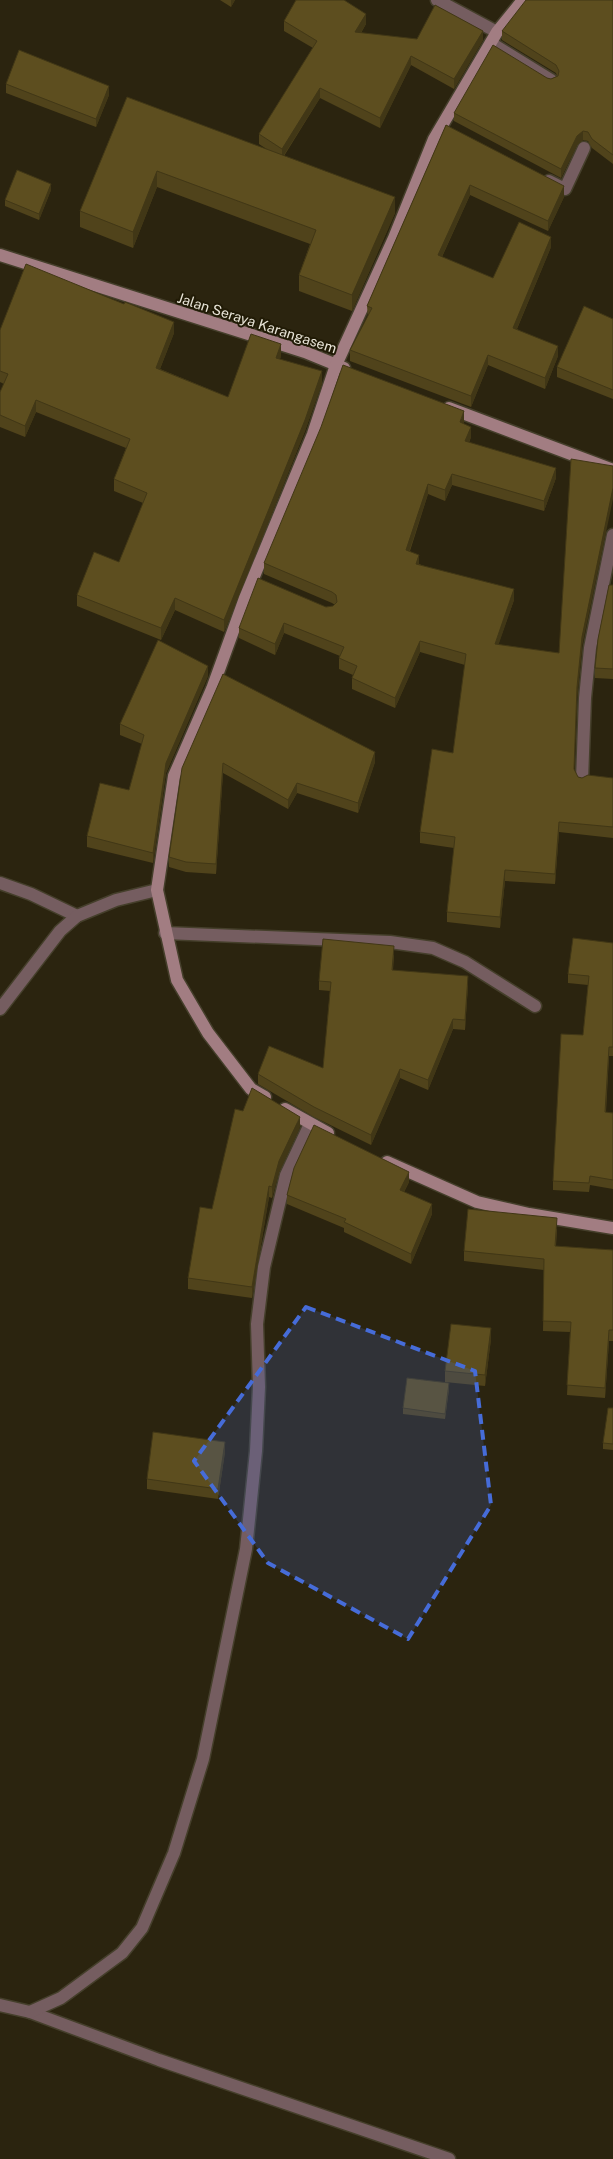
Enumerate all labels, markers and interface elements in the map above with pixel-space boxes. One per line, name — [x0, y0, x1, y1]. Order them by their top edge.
street label: Jalan Seraya Karangasem — [175, 290, 339, 356]

